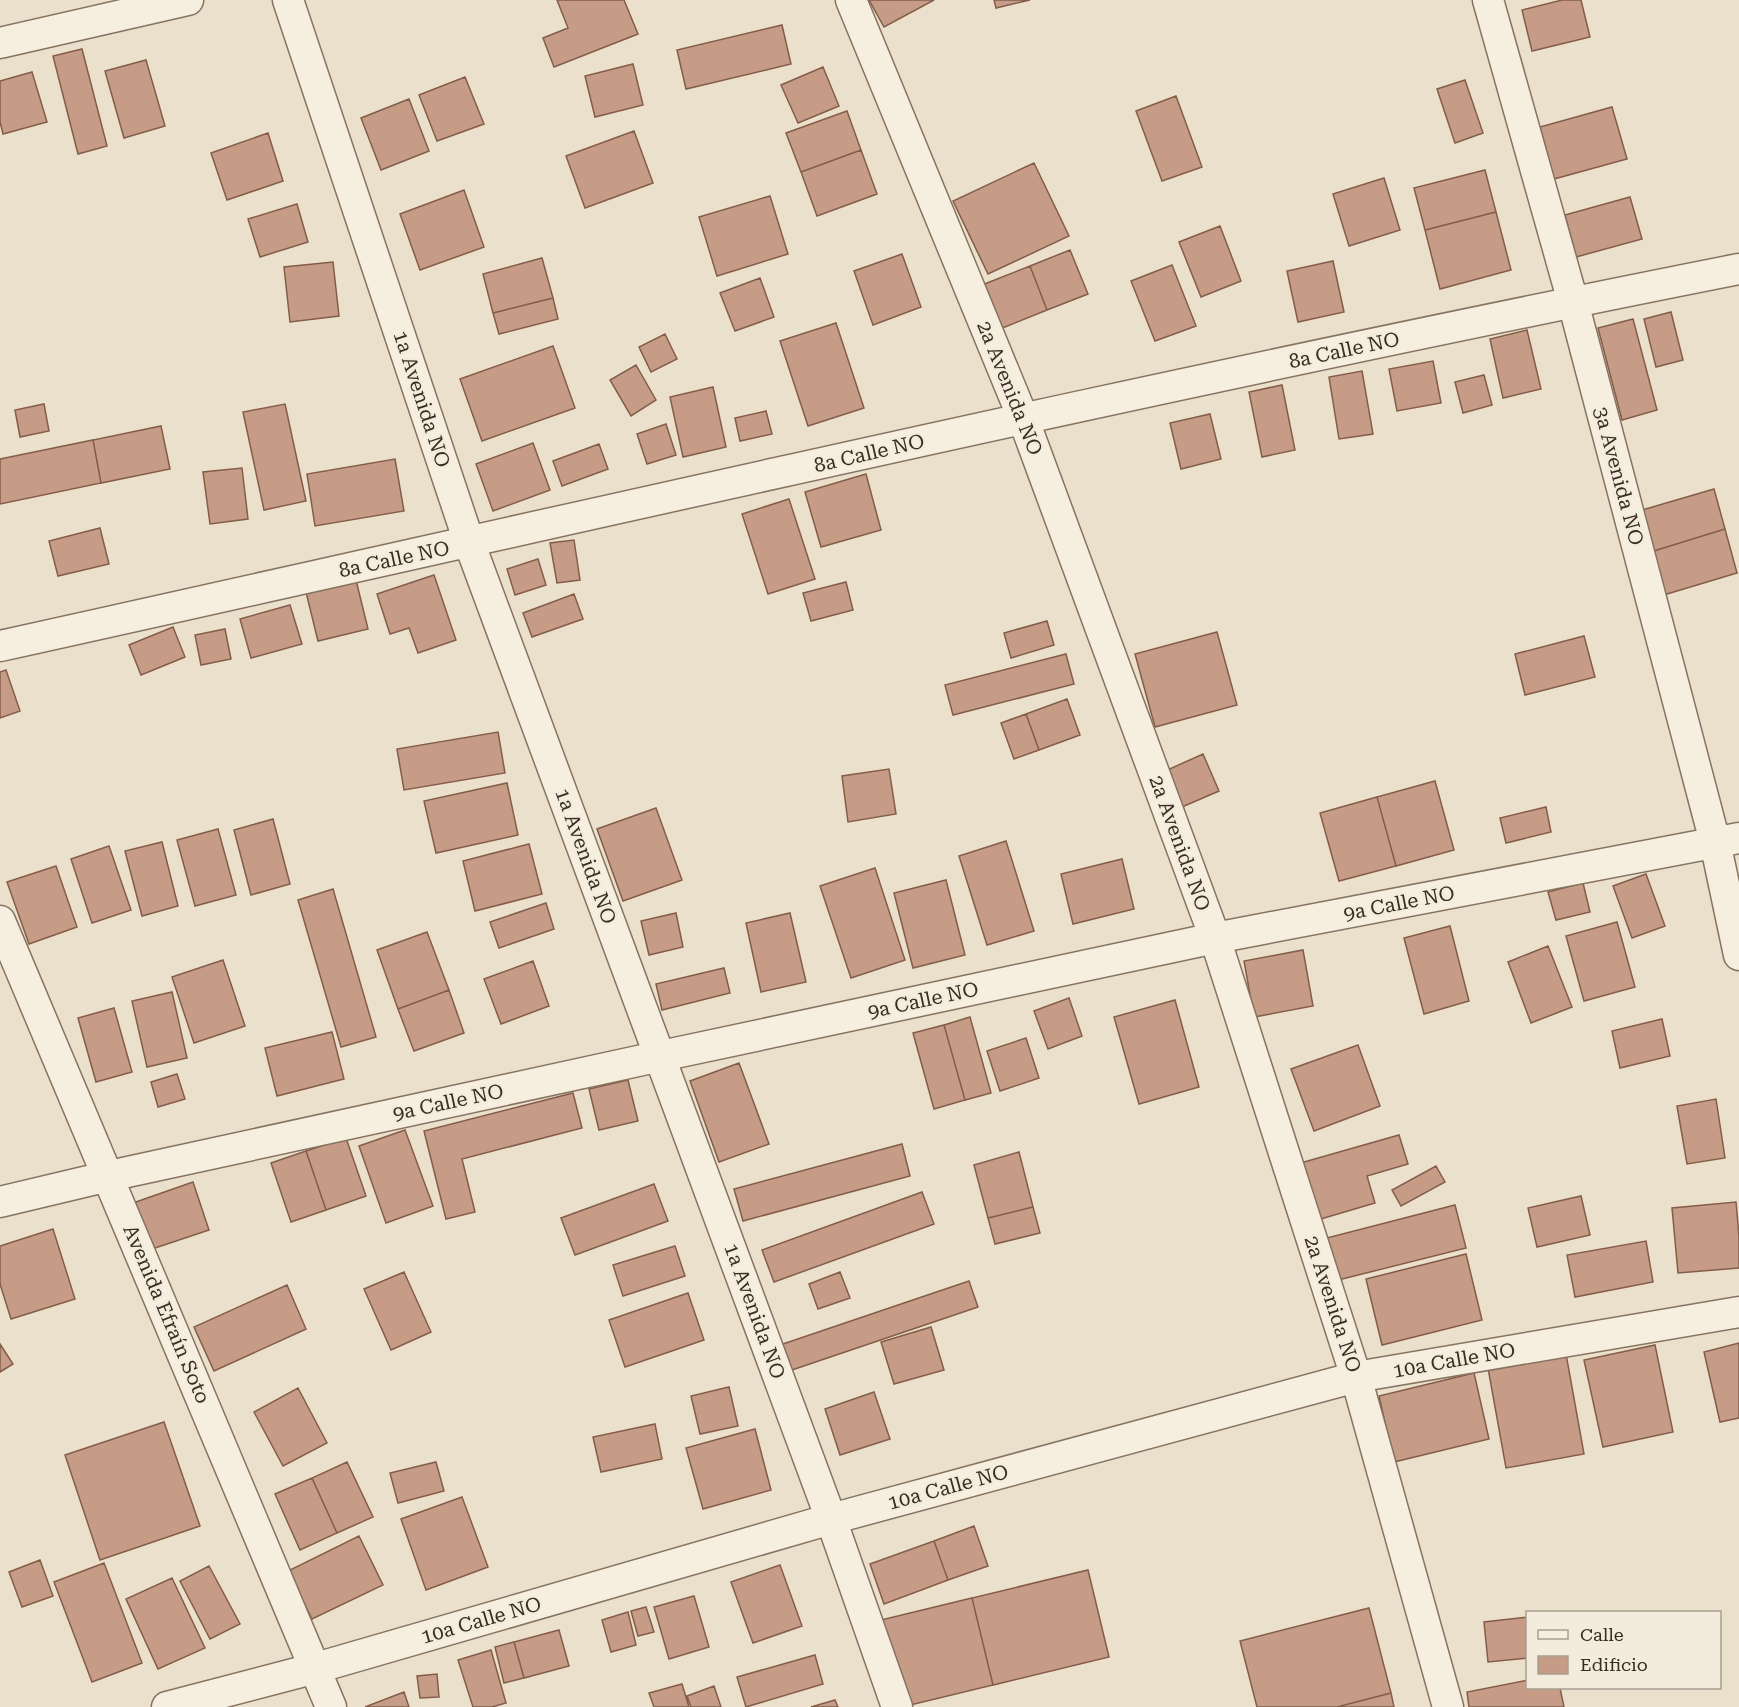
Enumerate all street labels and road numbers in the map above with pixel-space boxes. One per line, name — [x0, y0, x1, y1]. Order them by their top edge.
street label: 2a Avenida NO — [972, 317, 1048, 459]
street label: 8a Calle NO — [1286, 327, 1402, 373]
street label: 1a Avenida NO — [389, 328, 455, 470]
street label: 3a Avenida NO — [1589, 404, 1649, 548]
street label: 8a Calle NO — [811, 429, 927, 477]
street label: 8a Calle NO — [336, 536, 452, 582]
street label: 2a Avenida NO — [1144, 772, 1216, 914]
street label: 1a Avenida NO — [550, 785, 622, 927]
street label: 9a Calle NO — [1341, 880, 1457, 926]
street label: 9a Calle NO — [865, 977, 981, 1023]
street label: 9a Calle NO — [390, 1079, 506, 1125]
street label: Avenida Efraín Soto — [118, 1221, 216, 1407]
street label: 2a Avenida NO — [1300, 1233, 1366, 1375]
street label: 1a Avenida NO — [719, 1240, 791, 1382]
street label: 10a Calle NO — [1391, 1337, 1517, 1383]
street label: 10a Calle NO — [885, 1459, 1011, 1515]
street label: 10a Calle NO — [418, 1591, 544, 1649]

